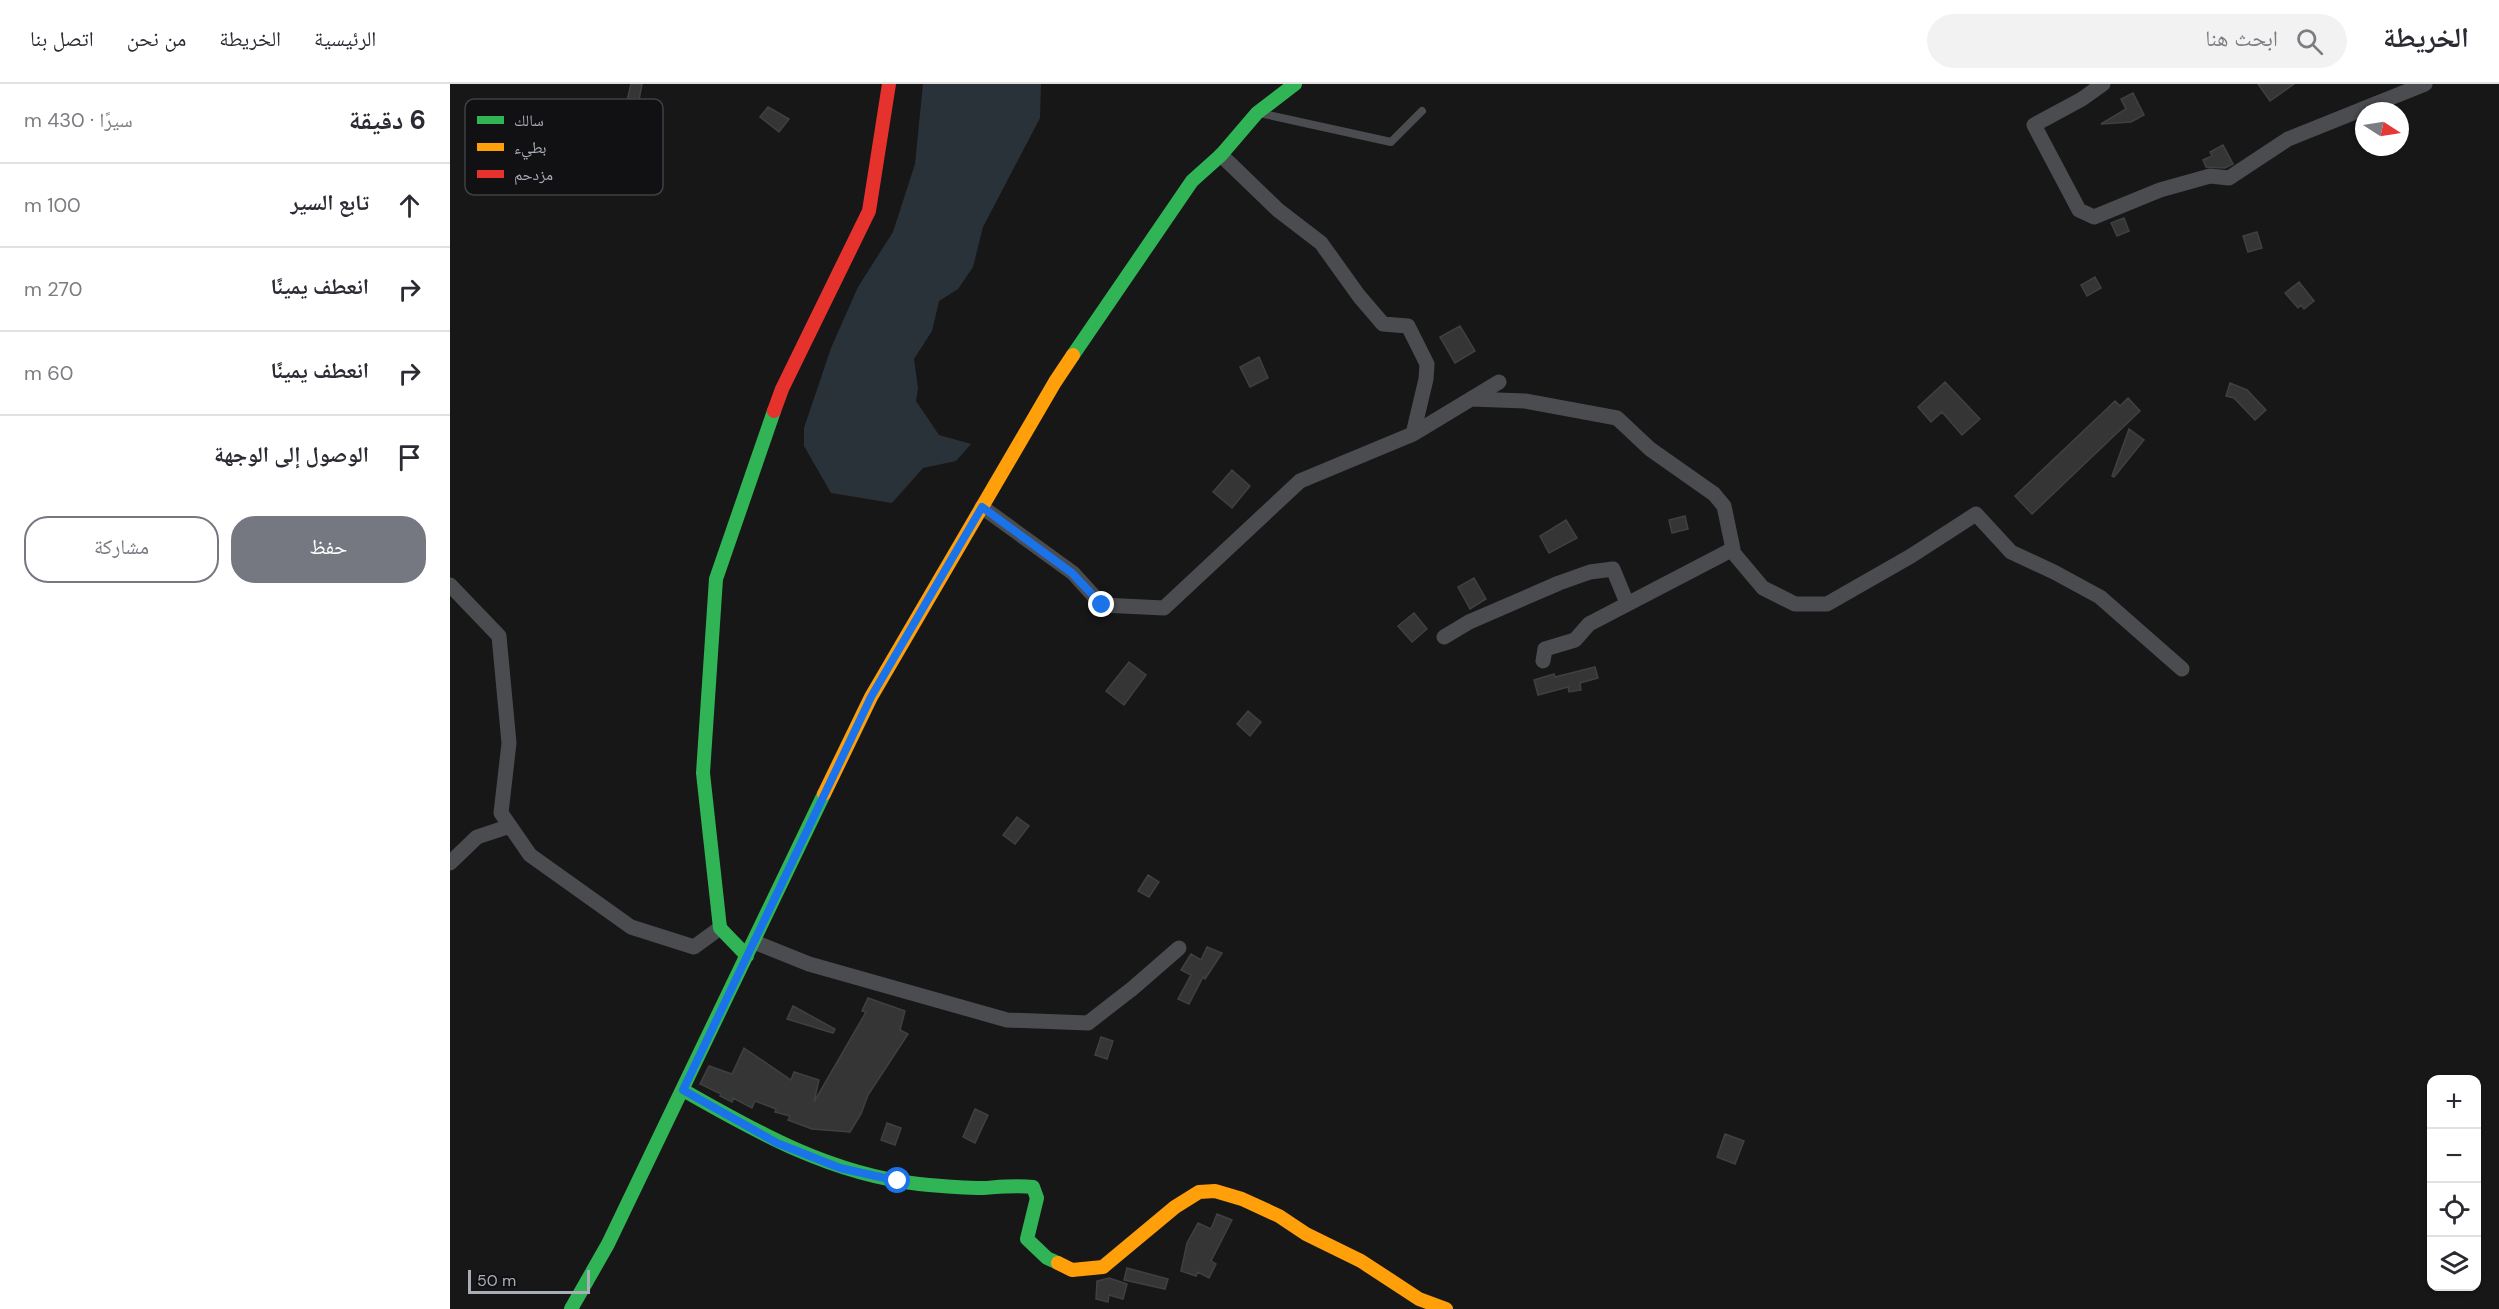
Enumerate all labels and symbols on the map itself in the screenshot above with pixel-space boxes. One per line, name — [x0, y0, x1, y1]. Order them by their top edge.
legend — [465, 99, 663, 195]
north arrow — [2355, 102, 2409, 156]
text: سالك — [514, 110, 544, 131]
text: بطيء — [514, 137, 546, 160]
text: مزدحم — [514, 164, 553, 185]
route end — [1088, 591, 1114, 617]
route start — [884, 1167, 910, 1193]
scale bar — [468, 1267, 590, 1294]

